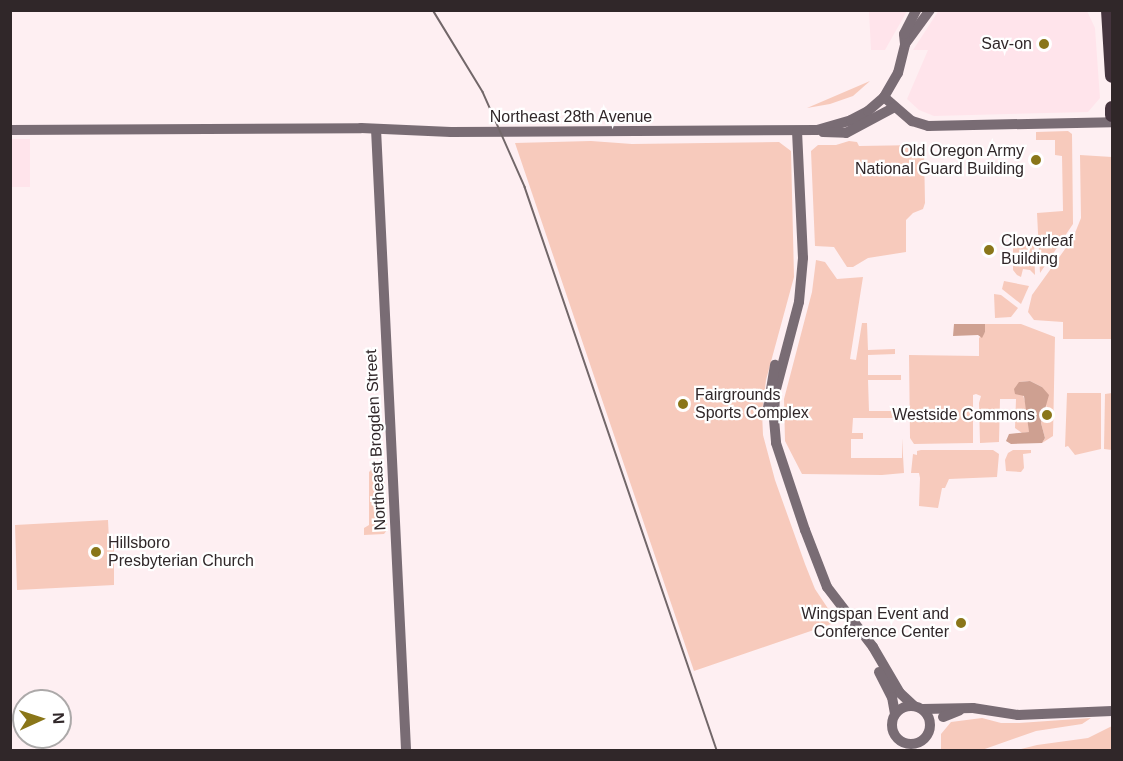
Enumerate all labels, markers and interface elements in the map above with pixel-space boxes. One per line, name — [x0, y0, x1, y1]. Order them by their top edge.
place label: Sav-on — [981, 34, 1032, 54]
marker: Sav-on — [1037, 37, 1051, 51]
street label: Northeast 28th Avenue — [489, 107, 653, 127]
place label: Old Oregon Army National Guard Building — [855, 141, 1024, 179]
marker: Old Oregon Army National Guard Building — [1029, 153, 1043, 167]
place label: Cloverleaf Building — [1001, 231, 1073, 269]
marker: Cloverleaf Building — [982, 243, 996, 257]
street label: Northeast Brogden Street — [362, 349, 390, 531]
place label: Fairgrounds Sports Complex — [695, 385, 809, 423]
marker: Fairgrounds Sports Complex — [676, 397, 690, 411]
place label: Westside Commons — [892, 405, 1035, 425]
marker: Westside Commons — [1040, 408, 1054, 422]
place label: Hillsboro Presbyterian Church — [108, 533, 254, 571]
marker: Hillsboro Presbyterian Church — [89, 545, 103, 559]
place label: Wingspan Event and Conference Center — [801, 604, 949, 642]
marker: Wingspan Event and Conference Center — [954, 616, 968, 630]
north arrow — [12, 689, 72, 749]
text: N — [50, 712, 67, 724]

